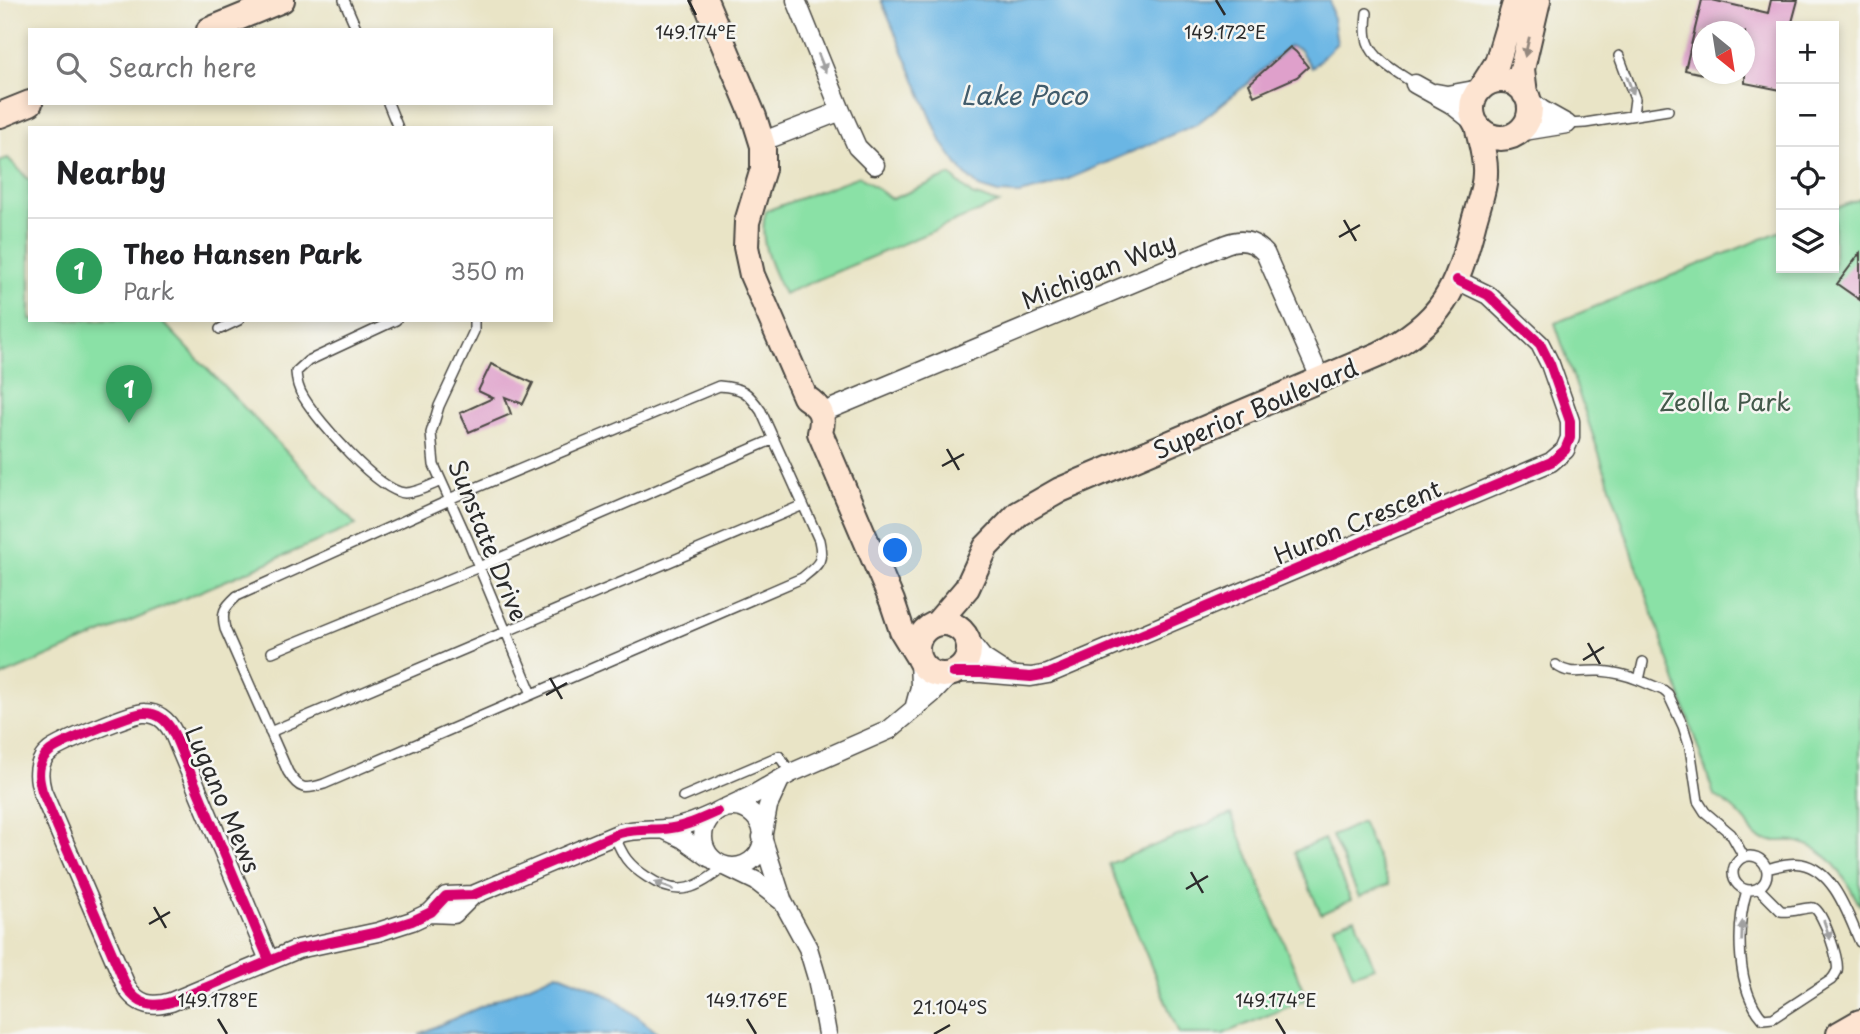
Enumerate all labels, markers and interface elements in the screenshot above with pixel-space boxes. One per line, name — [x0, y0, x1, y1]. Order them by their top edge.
text: 149.174°E — [655, 18, 737, 45]
text: 149.172°E — [1184, 18, 1266, 45]
north arrow — [1692, 21, 1755, 84]
map controls — [1776, 21, 1839, 273]
button: + — [1776, 21, 1839, 84]
search box — [28, 28, 553, 105]
one-way arrow — [1521, 36, 1532, 58]
text: Search here — [108, 47, 257, 86]
icon: search — [52, 48, 90, 86]
one-way arrow — [816, 53, 827, 74]
one-way arrow — [1624, 74, 1635, 95]
water label: Lake Poco — [961, 75, 1088, 114]
button: − — [1776, 84, 1839, 147]
button: locate — [1776, 147, 1839, 210]
text: Nearby — [56, 149, 166, 194]
button: layers — [1776, 210, 1839, 273]
street label: Michigan Way — [1015, 223, 1181, 317]
text: Theo Hansen Park — [123, 234, 362, 273]
text: 1 — [74, 253, 85, 288]
text: 350 m — [450, 253, 525, 288]
text: Park — [123, 273, 174, 308]
street label: Superior Boulevard — [1147, 348, 1363, 467]
pin: 1 — [106, 365, 152, 423]
park label: Zeolla Park — [1659, 383, 1791, 419]
street label: Sunstate Drive — [440, 454, 538, 626]
street label: Huron Crescent — [1268, 469, 1446, 572]
your location — [878, 533, 912, 567]
street label: Lugano Mews — [177, 720, 271, 878]
one-way arrow — [654, 880, 675, 891]
one-way arrow — [1821, 919, 1832, 940]
one-way arrow — [1736, 920, 1747, 942]
text: 149.178°E — [178, 986, 258, 1013]
text: 149.176°E — [706, 986, 788, 1013]
text: 149.174°E — [1235, 986, 1317, 1013]
text: 21.104°S — [913, 993, 987, 1020]

